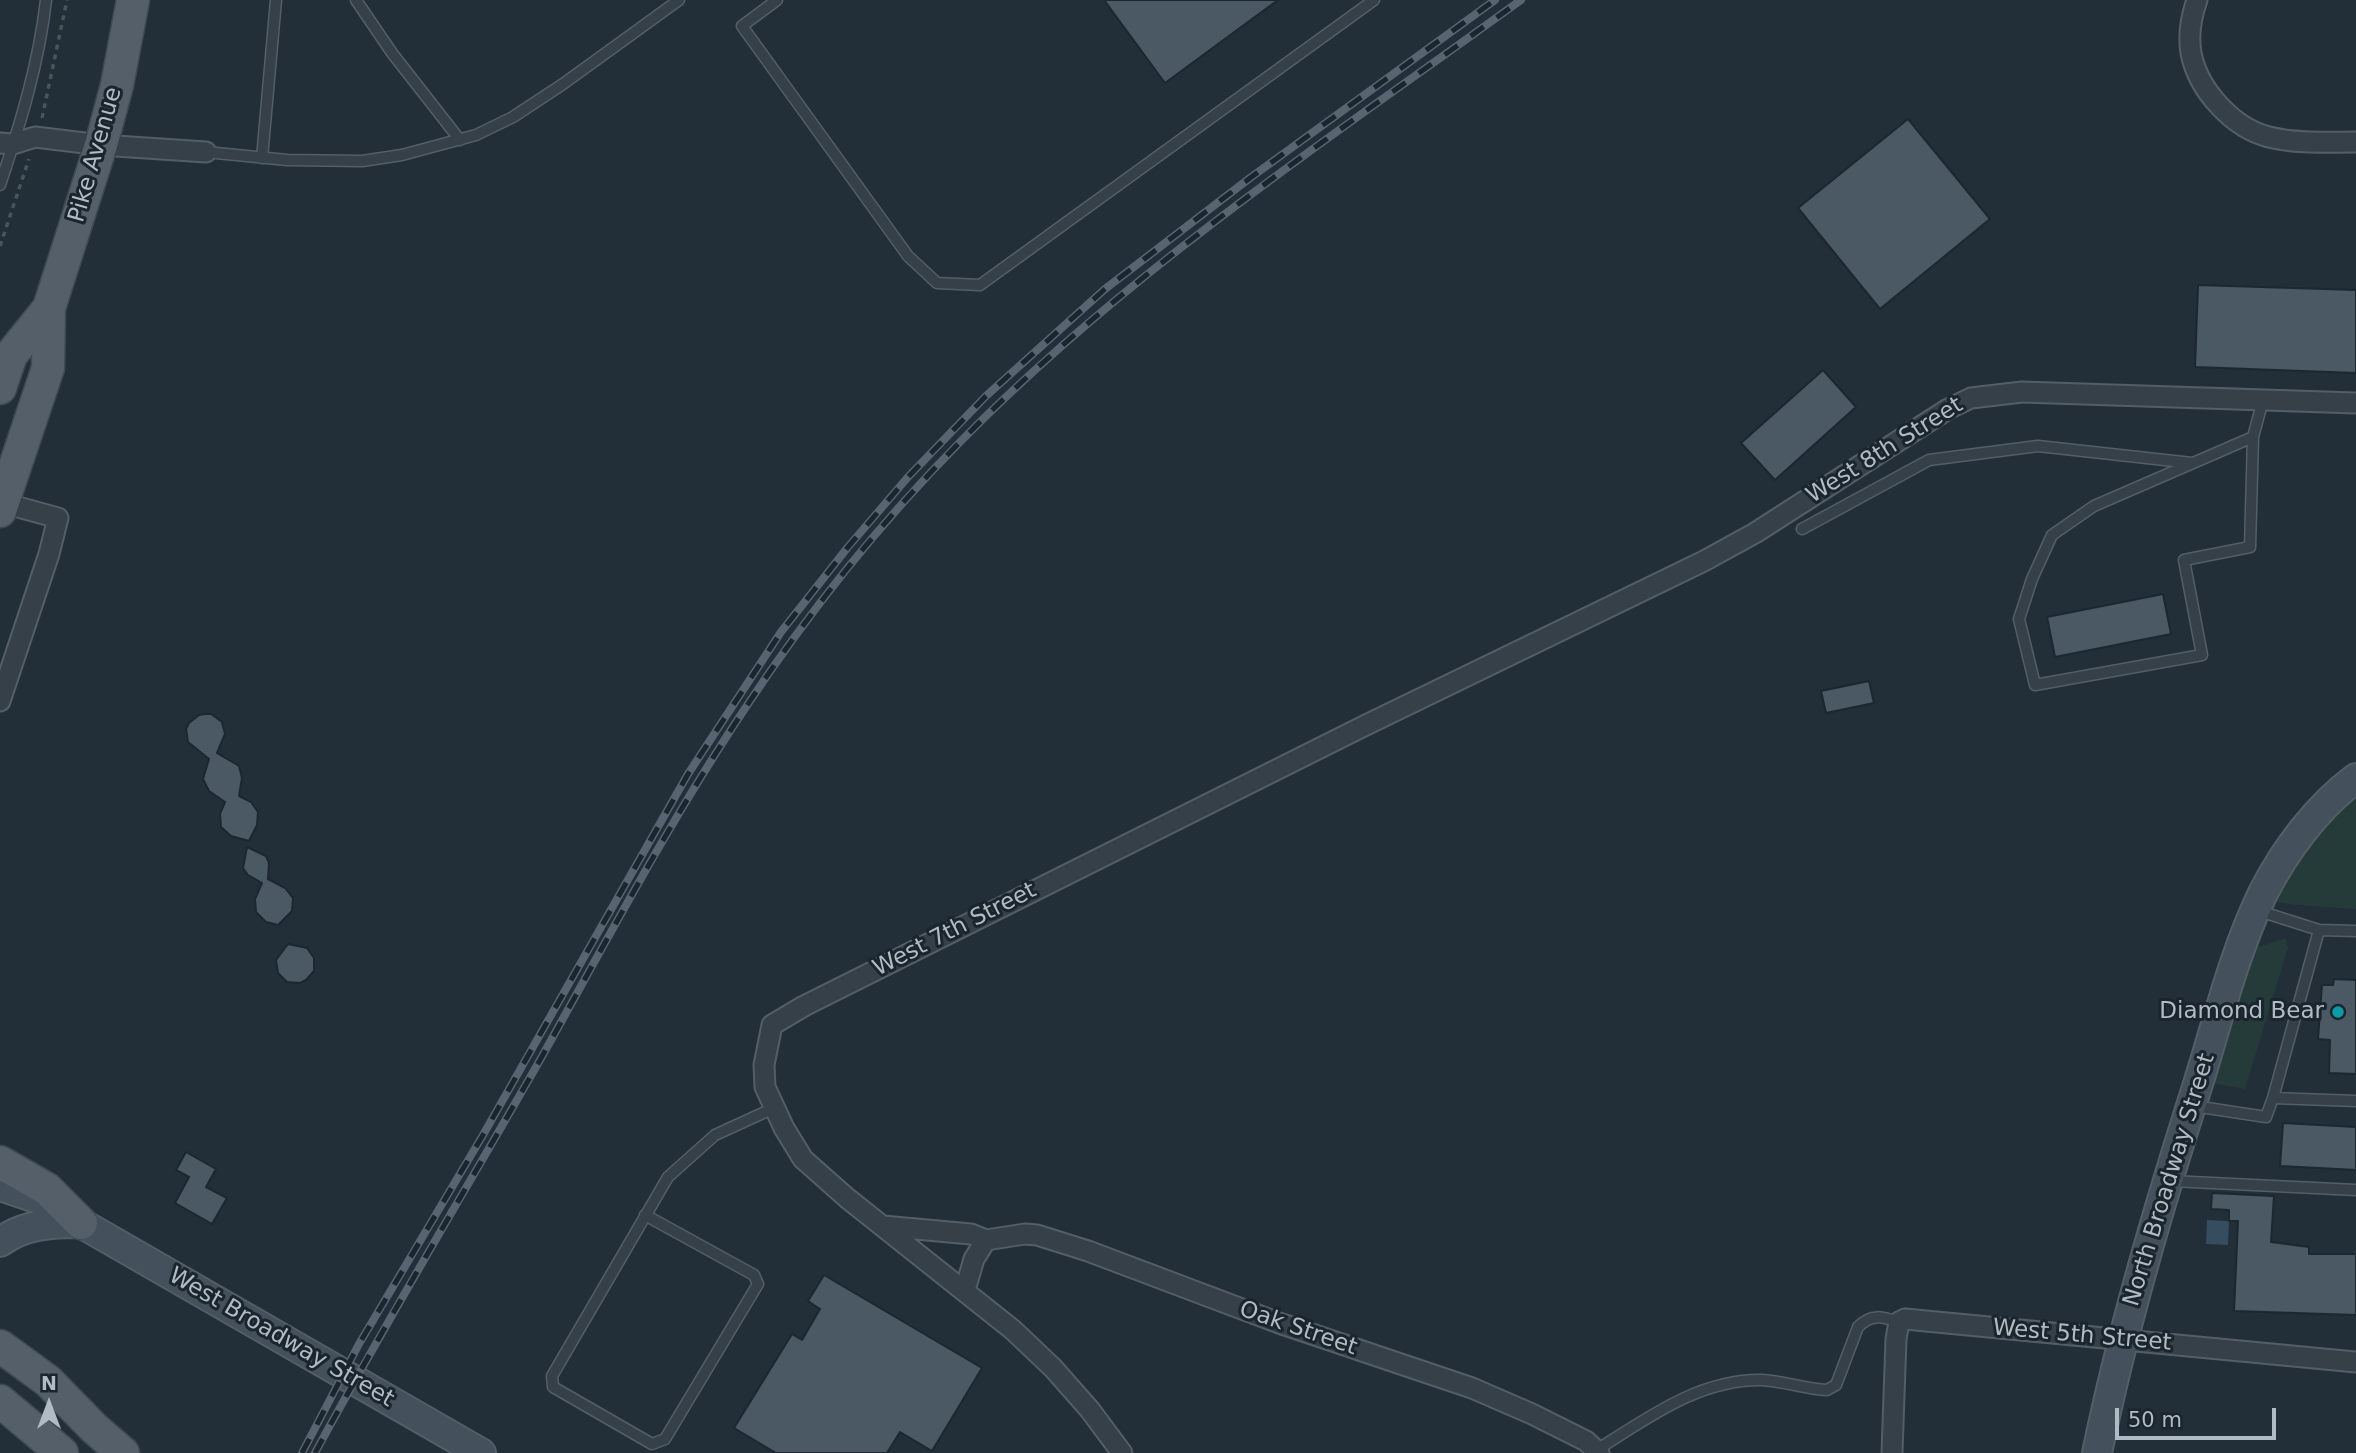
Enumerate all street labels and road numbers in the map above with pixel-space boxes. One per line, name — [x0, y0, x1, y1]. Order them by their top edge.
street label: Pike Avenue — [64, 84, 128, 226]
street label: West 8th Street — [1802, 392, 1968, 510]
street label: West 7th Street — [869, 877, 1041, 983]
street label: North Broadway Street — [2118, 1050, 2222, 1310]
street label: West Broadway Street — [164, 1262, 398, 1414]
street label: Oak Street — [1235, 1296, 1361, 1362]
street label: West 5th Street — [1991, 1314, 2173, 1358]

